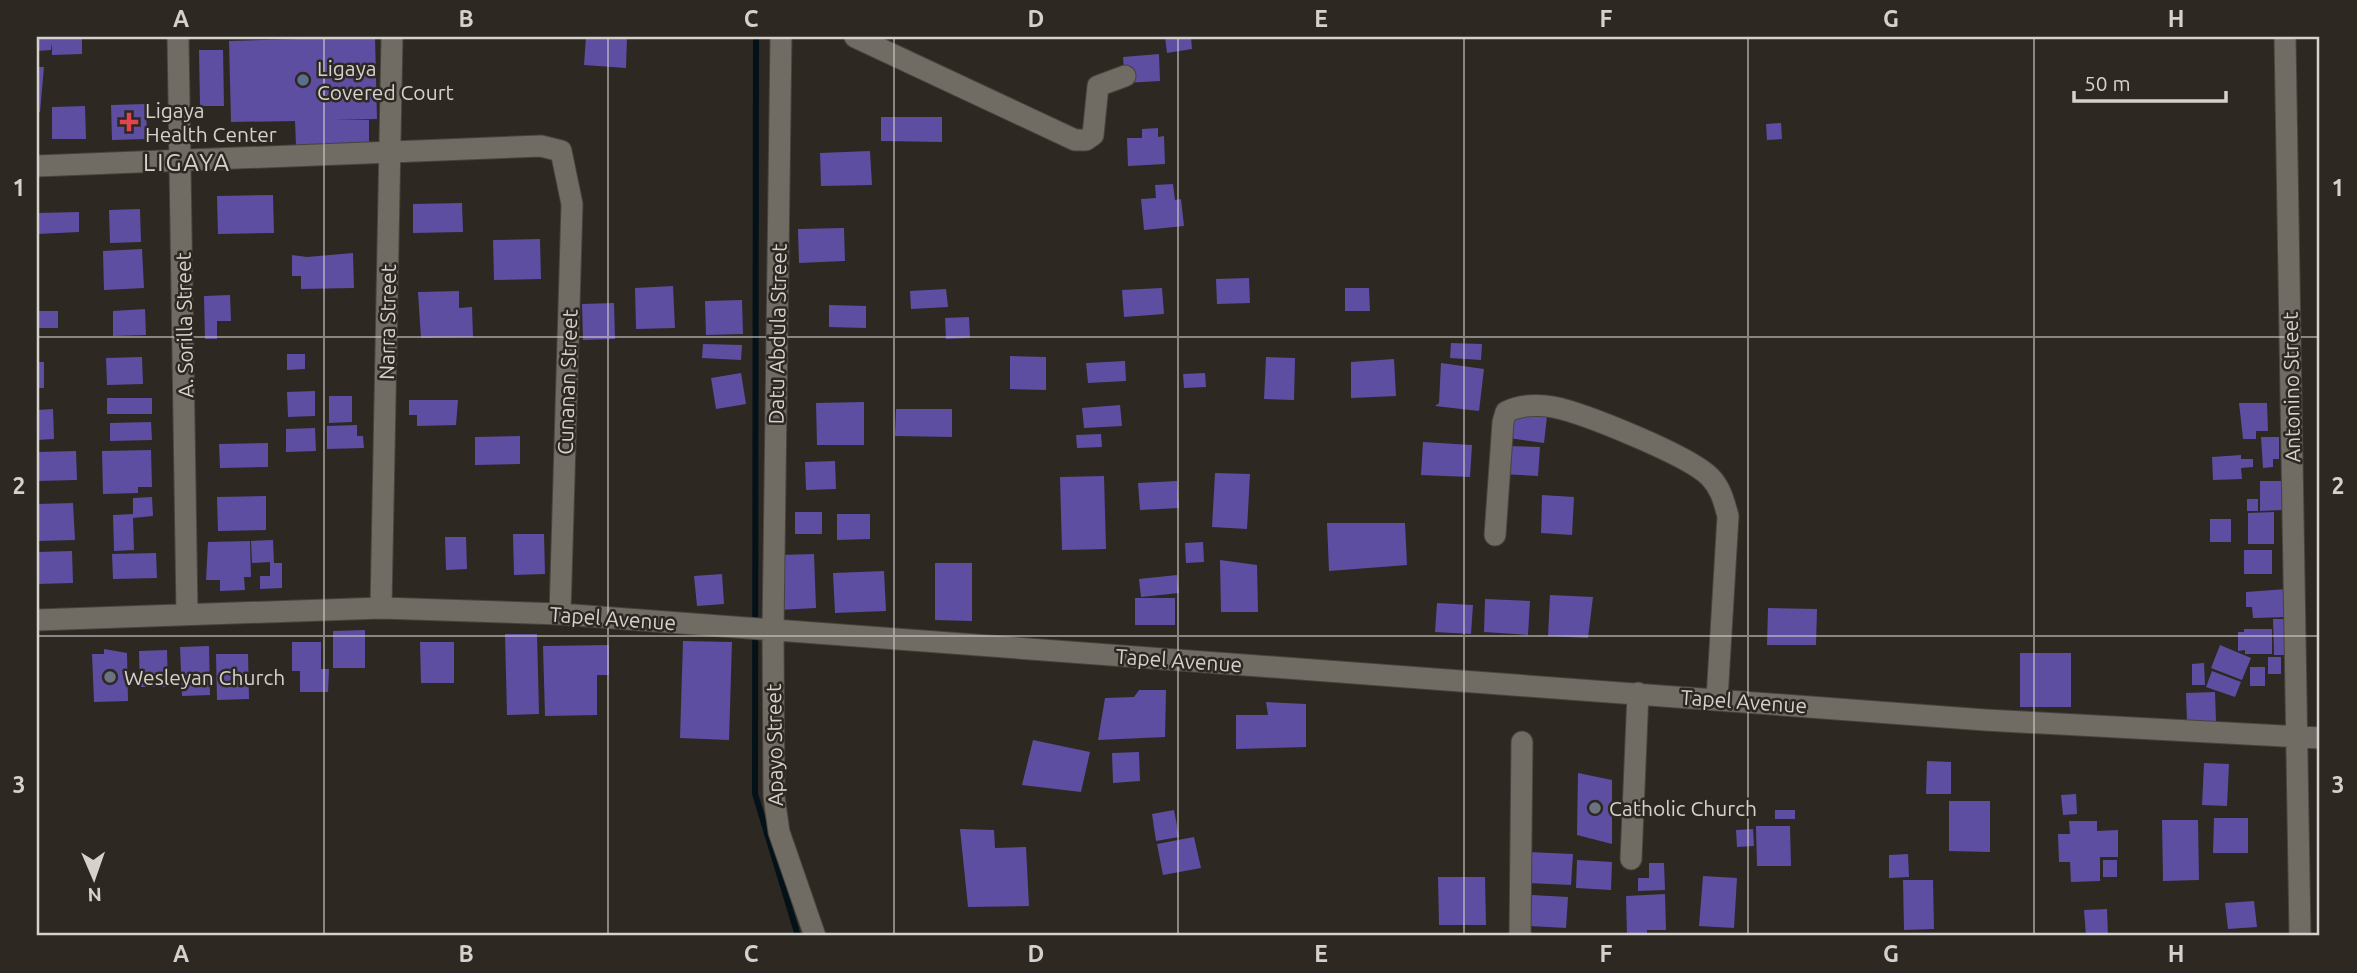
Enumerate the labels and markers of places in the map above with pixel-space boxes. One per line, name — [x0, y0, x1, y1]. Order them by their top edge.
place label: Ligaya Covered Court — [317, 56, 454, 104]
marker: Ligaya Covered Court — [295, 72, 311, 88]
place label: Ligaya Health Center — [145, 98, 277, 146]
marker: Ligaya Health Center — [119, 112, 139, 132]
place label: Wesleyan Church — [124, 665, 285, 689]
marker: Wesleyan Church — [102, 669, 118, 685]
place label: Catholic Church — [1609, 796, 1757, 820]
marker: Catholic Church — [1587, 800, 1603, 816]

